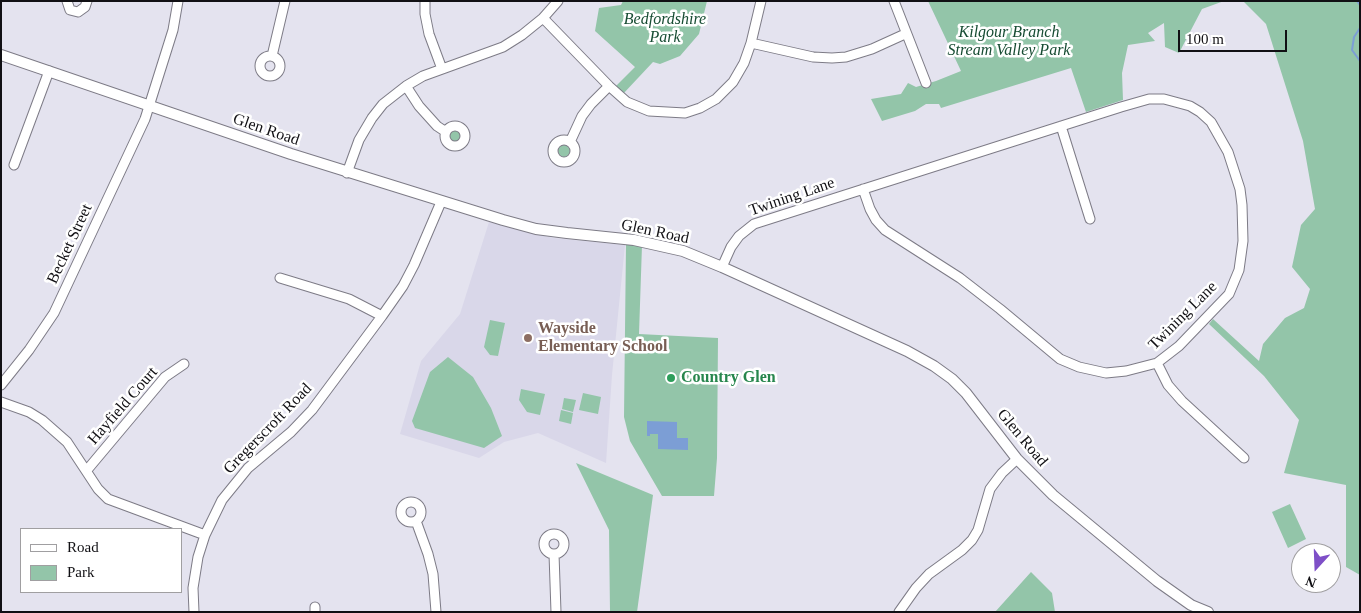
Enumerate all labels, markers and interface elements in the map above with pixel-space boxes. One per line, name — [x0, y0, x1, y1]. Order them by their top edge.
park label: Bedfordshire Park — [624, 10, 706, 48]
scale bar — [1181, 20, 1290, 52]
park label: Kilgour Branch Stream Valley Park — [948, 23, 1070, 61]
text: 100 m — [1186, 31, 1224, 47]
street label: Glen Road — [230, 110, 302, 150]
street label: Twining Lane — [747, 173, 837, 221]
street label: Becket Street — [43, 201, 97, 287]
street label: Glen Road — [619, 215, 691, 249]
street label: Twining Lane — [1145, 278, 1221, 354]
place label: Wayside Elementary School — [538, 319, 667, 357]
marker: Wayside Elementary School — [522, 332, 534, 344]
street label: Hayfield Court — [84, 363, 162, 449]
place label: Country Glen — [681, 368, 776, 388]
marker: Country Glen — [665, 372, 677, 384]
street label: Gregerscroft Road — [220, 380, 316, 478]
street label: Glen Road — [993, 405, 1051, 471]
legend — [20, 528, 182, 593]
text: Road — [67, 539, 99, 555]
north arrow — [1291, 543, 1341, 593]
text: Park — [67, 564, 95, 580]
text: N — [1304, 573, 1318, 590]

